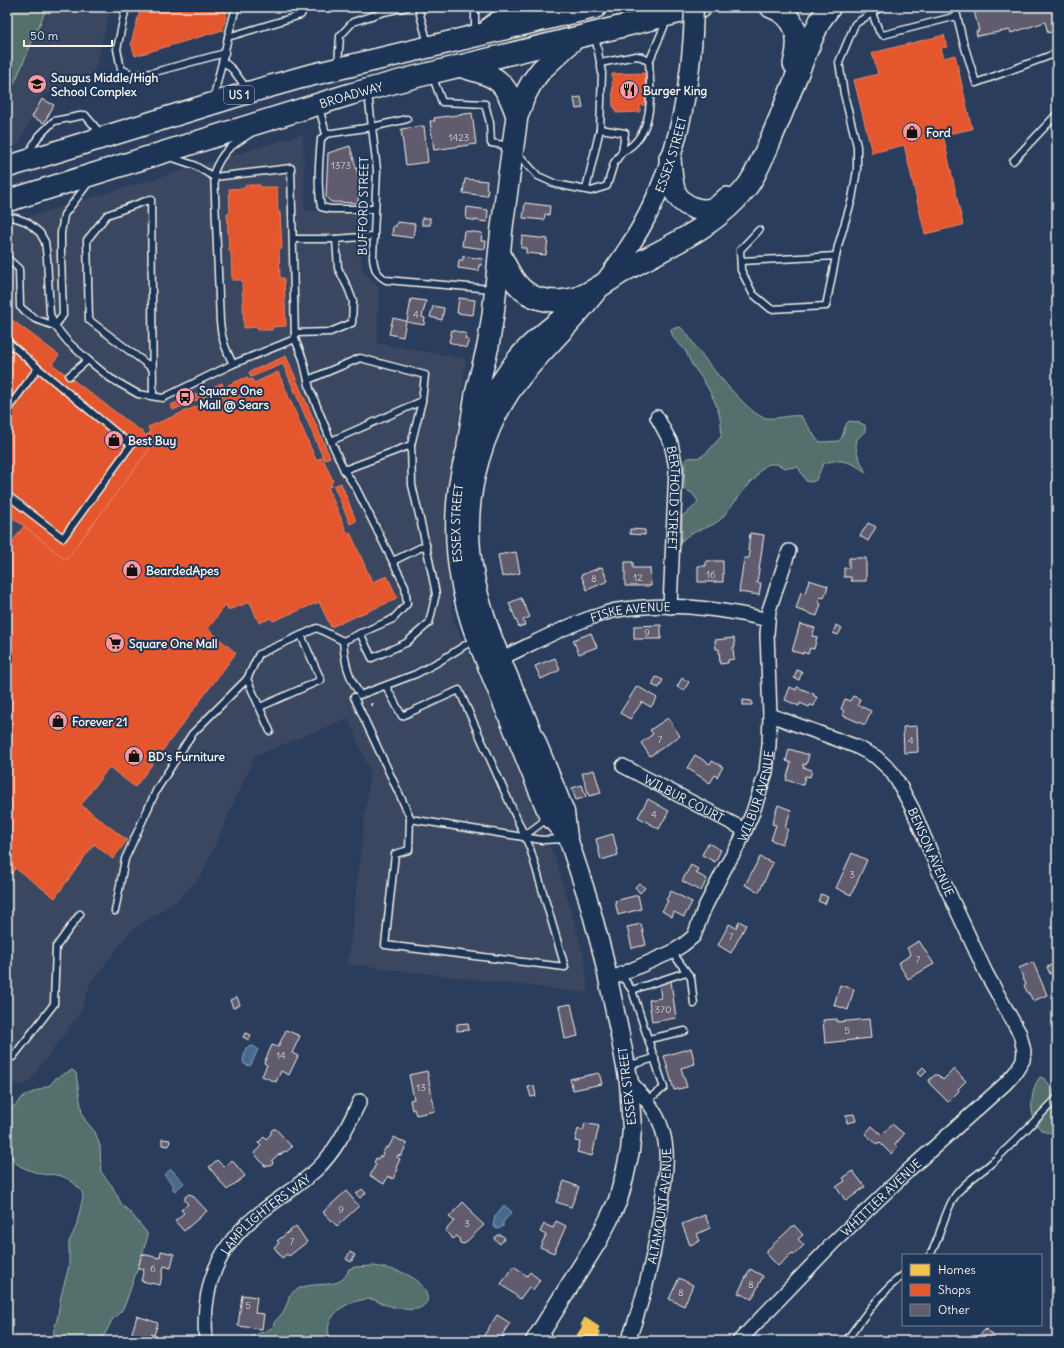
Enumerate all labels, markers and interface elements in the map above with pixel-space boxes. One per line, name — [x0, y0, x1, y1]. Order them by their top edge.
scale bar — [24, 22, 112, 48]
text: 50 m — [30, 28, 59, 43]
place label: Saugus Middle/High School Complex — [51, 70, 158, 100]
school or university icon: Saugus Middle/High School Complex — [26, 73, 48, 95]
street label: BROADWAY — [317, 78, 385, 111]
restaurant icon: Burger King — [618, 79, 640, 101]
place label: Burger King — [643, 83, 708, 99]
road number: US 1 — [224, 86, 254, 104]
street label: ESSEX STREET — [651, 115, 689, 195]
shop icon: Ford — [901, 121, 923, 143]
place label: Ford — [926, 125, 951, 140]
house number: 1423 — [449, 131, 470, 144]
street label: BUFFORD STREET — [355, 157, 371, 255]
house number: 1373 — [331, 159, 351, 172]
house number: 4 — [413, 308, 419, 321]
place label: Square One Mall @ Sears — [199, 383, 270, 413]
bus stop icon: Square One Mall @ Sears — [174, 386, 196, 408]
shop icon: Best Buy — [103, 429, 125, 451]
place label: Best Buy — [128, 433, 176, 449]
street label: BERTHOLD STREET — [664, 444, 684, 551]
street label: ESSEX STREET — [448, 483, 466, 563]
shop icon: BeardedApes — [121, 559, 143, 581]
place label: BeardedApes — [146, 563, 219, 579]
house number: 16 — [706, 568, 716, 581]
house number: 12 — [633, 571, 643, 584]
house number: 8 — [591, 572, 597, 585]
street label: FISKE AVENUE — [589, 599, 671, 625]
house number: 9 — [644, 626, 650, 639]
supermarket icon: Square One Mall — [104, 632, 126, 654]
place label: Square One Mall — [129, 636, 218, 652]
shop icon: Forever 21 — [47, 710, 69, 732]
place label: Forever 21 — [72, 714, 127, 729]
house number: 7 — [658, 733, 663, 746]
house number: 4 — [908, 734, 914, 747]
shop icon: BD's Furniture — [123, 745, 145, 767]
place label: BD's Furniture — [148, 749, 225, 764]
street label: WILBUR AVENUE — [734, 750, 776, 843]
street label: WILBUR COURT — [642, 771, 727, 825]
street label: BENSON AVENUE — [905, 805, 957, 899]
house number: 4 — [651, 808, 657, 821]
house number: 3 — [849, 868, 855, 881]
house number: 7 — [729, 930, 734, 943]
house number: 7 — [916, 953, 921, 966]
house number: 370 — [654, 1003, 672, 1016]
house number: 5 — [844, 1024, 850, 1037]
street label: ESSEX STREET — [615, 1046, 639, 1126]
house number: 14 — [276, 1049, 286, 1062]
house number: 13 — [416, 1081, 426, 1094]
street label: ALTAMOUNT AVENUE — [644, 1148, 674, 1265]
street label: WHITTIER AVENUE — [837, 1155, 924, 1239]
street label: LAMPLIGHTERS WAY — [217, 1170, 314, 1257]
house number: 9 — [338, 1203, 344, 1216]
house number: 3 — [464, 1217, 470, 1230]
house number: 7 — [290, 1235, 295, 1248]
legend — [902, 1254, 1042, 1326]
house number: 6 — [150, 1262, 156, 1275]
text: Homes — [938, 1262, 976, 1277]
house number: 8 — [748, 1278, 754, 1291]
text: Shops — [938, 1282, 971, 1297]
house number: 8 — [678, 1286, 684, 1299]
house number: 5 — [245, 1299, 251, 1312]
text: Other — [938, 1302, 970, 1317]

